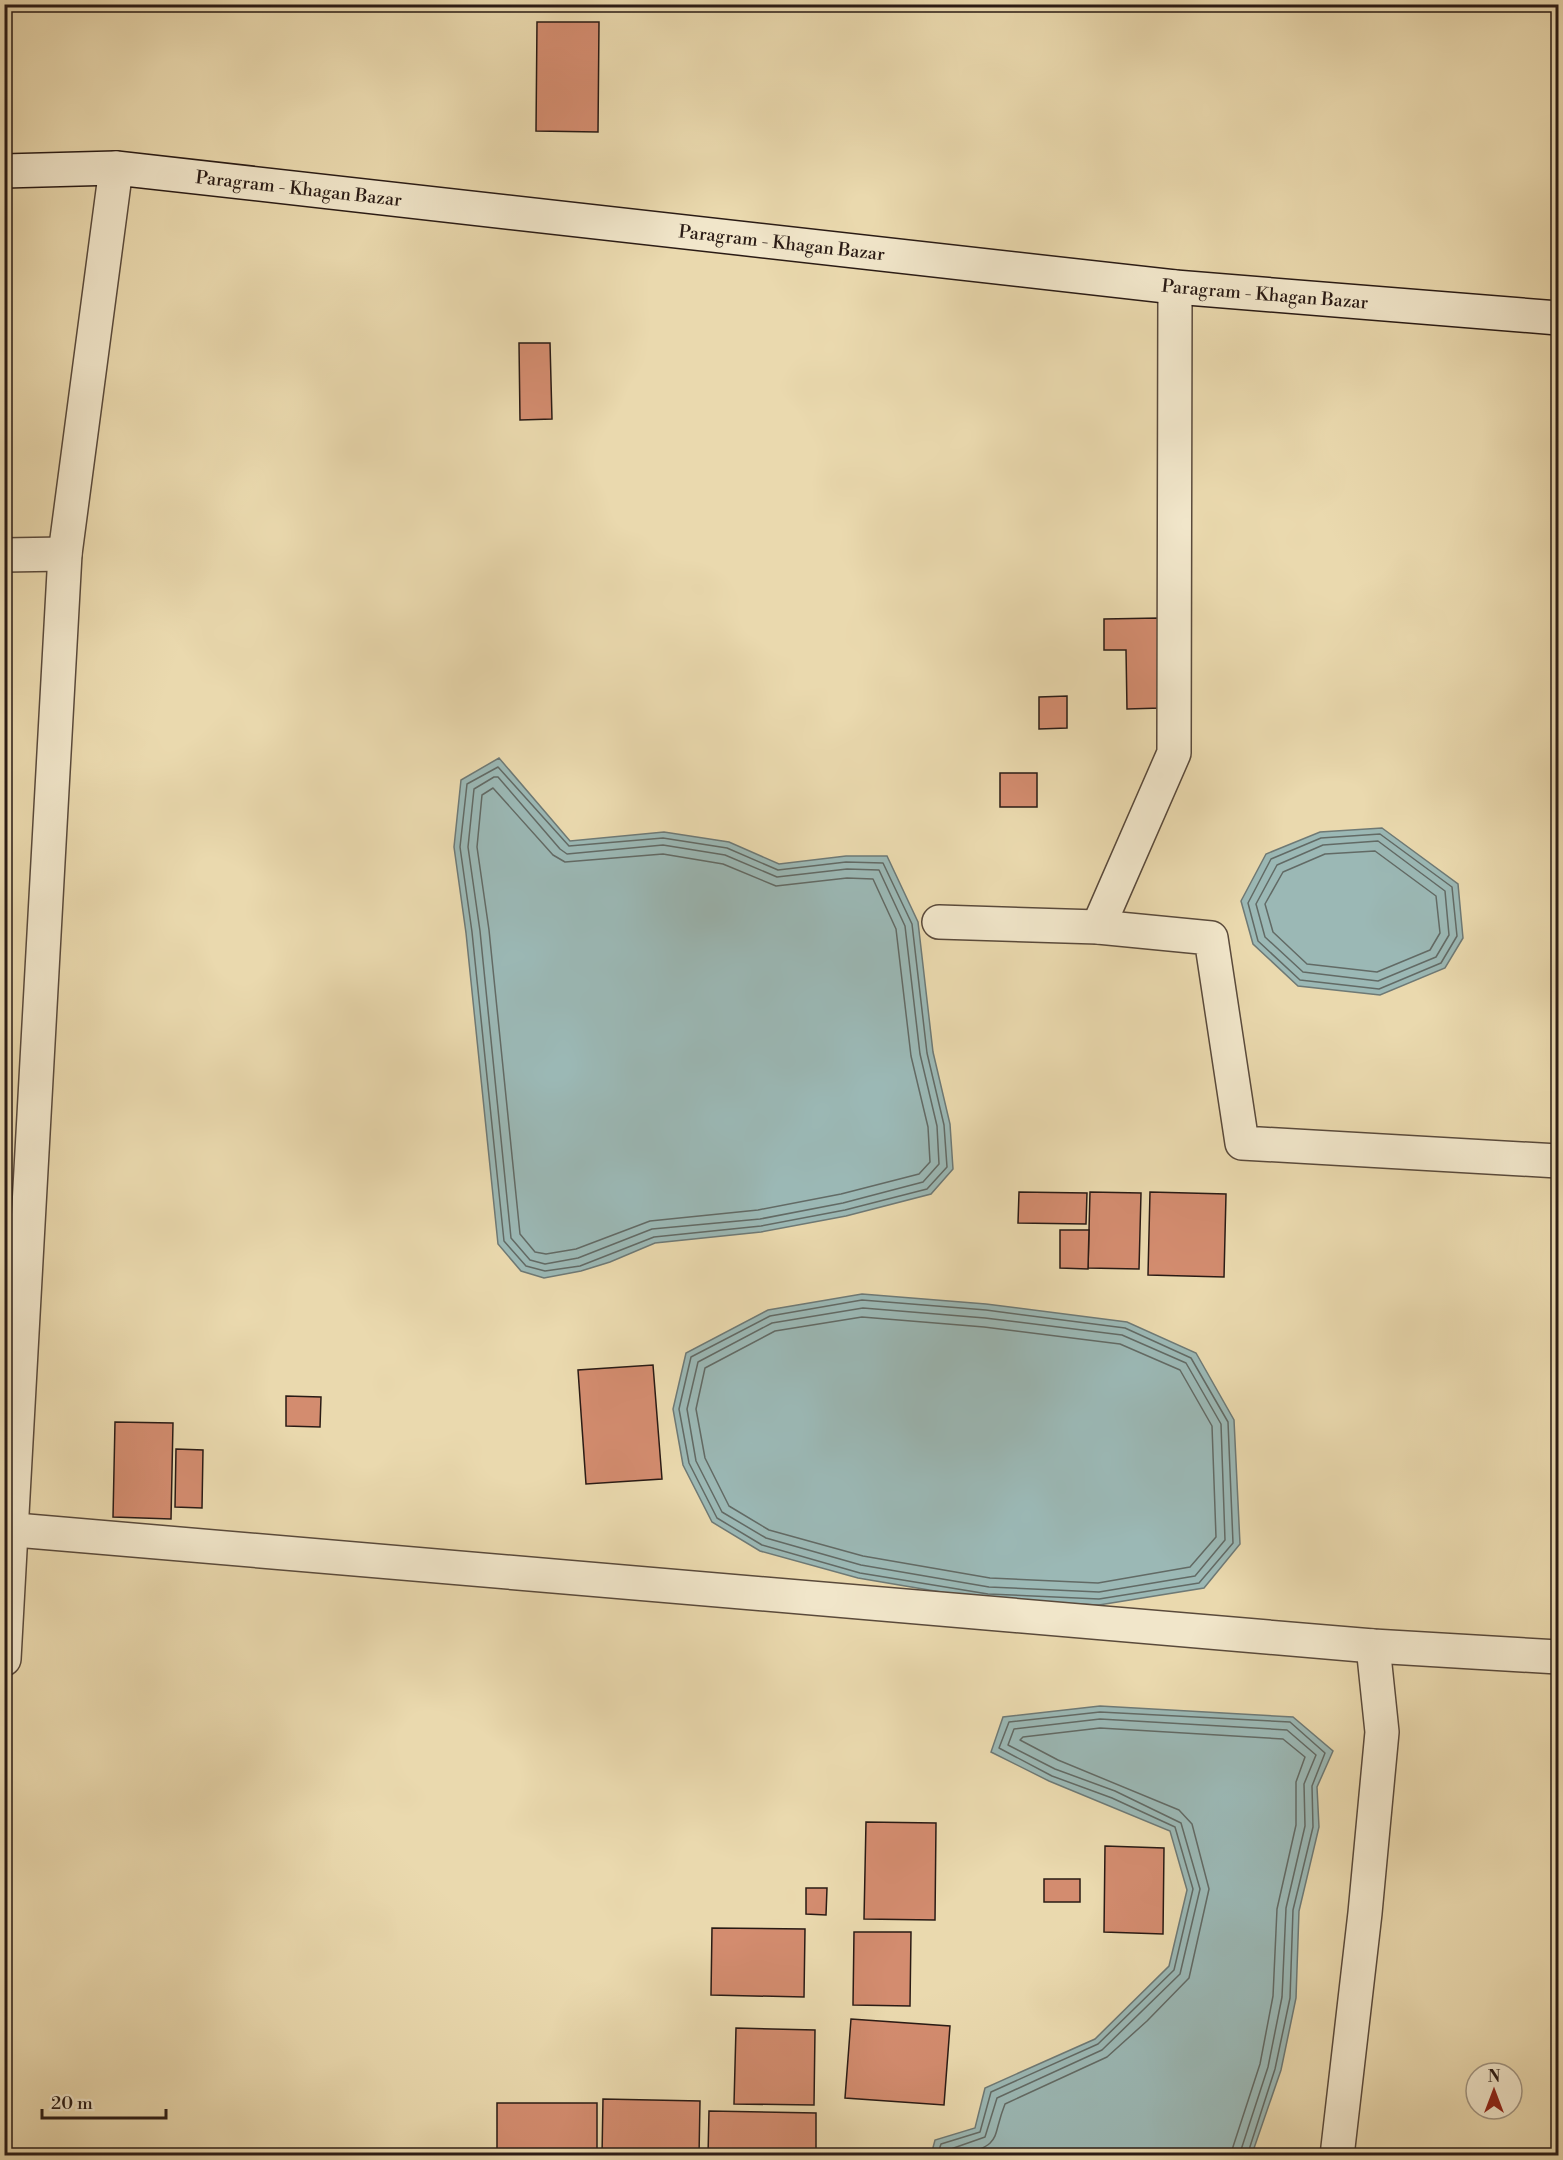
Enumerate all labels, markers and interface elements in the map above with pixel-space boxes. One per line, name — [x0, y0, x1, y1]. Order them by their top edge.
street label: Paragram - Khagan Bazar — [194, 166, 403, 212]
street label: Paragram - Khagan Bazar — [677, 220, 886, 266]
street label: Paragram - Khagan Bazar — [1160, 275, 1369, 315]
north arrow — [1464, 2061, 1524, 2121]
text: N — [1488, 2067, 1501, 2087]
scale bar — [42, 2082, 166, 2120]
text: 20 m — [51, 2092, 93, 2115]

